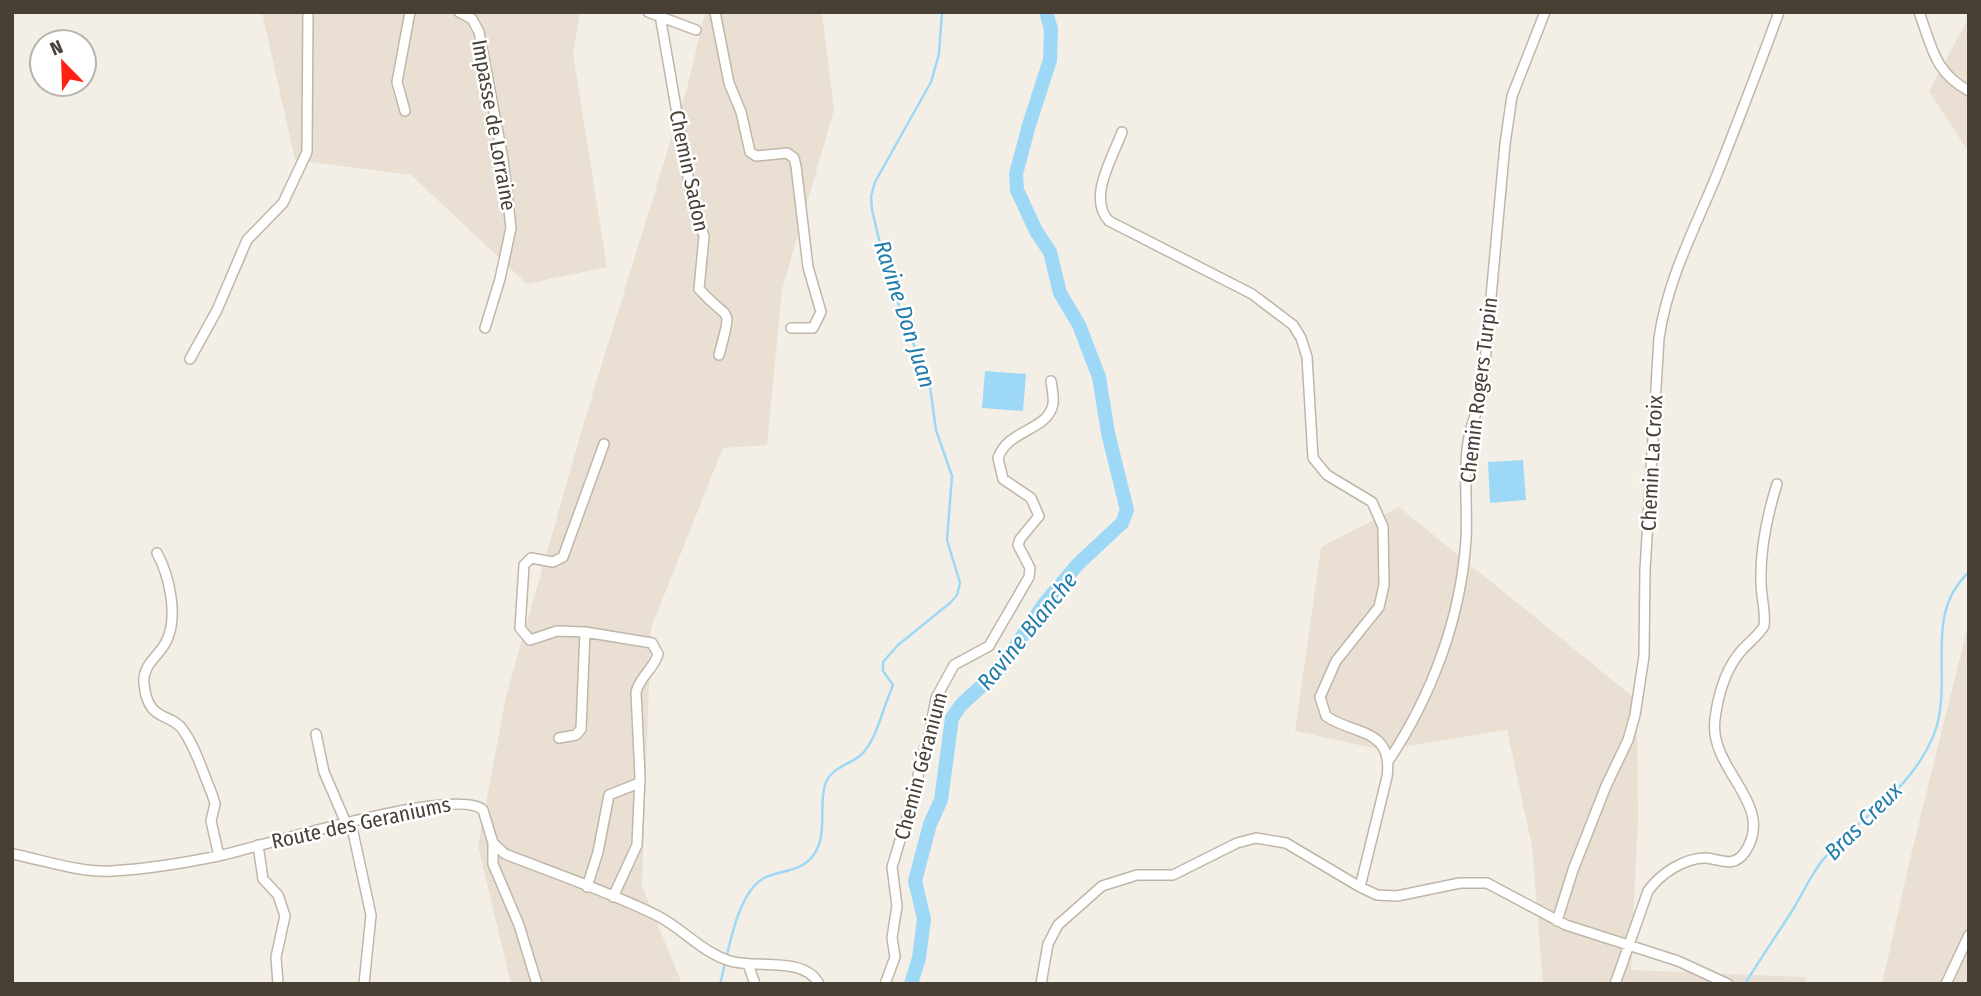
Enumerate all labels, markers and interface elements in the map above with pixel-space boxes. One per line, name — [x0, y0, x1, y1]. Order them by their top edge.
north arrow — [28, 28, 98, 98]
text: N — [47, 35, 66, 61]
street label: Impasse de Lorraine — [466, 37, 522, 213]
street label: Chemin Sadon — [663, 108, 715, 234]
water label: Ravine Don Juan — [868, 237, 942, 391]
street label: Chemin Rogers Turpin — [1455, 296, 1503, 484]
street label: Chemin La Croix — [1635, 393, 1669, 532]
water label: Ravine Blanche — [971, 566, 1083, 696]
street label: Chemin Géranium — [889, 689, 953, 843]
water label: Bras Creux — [1818, 776, 1908, 866]
street label: Route des Geraniums — [269, 791, 453, 855]

